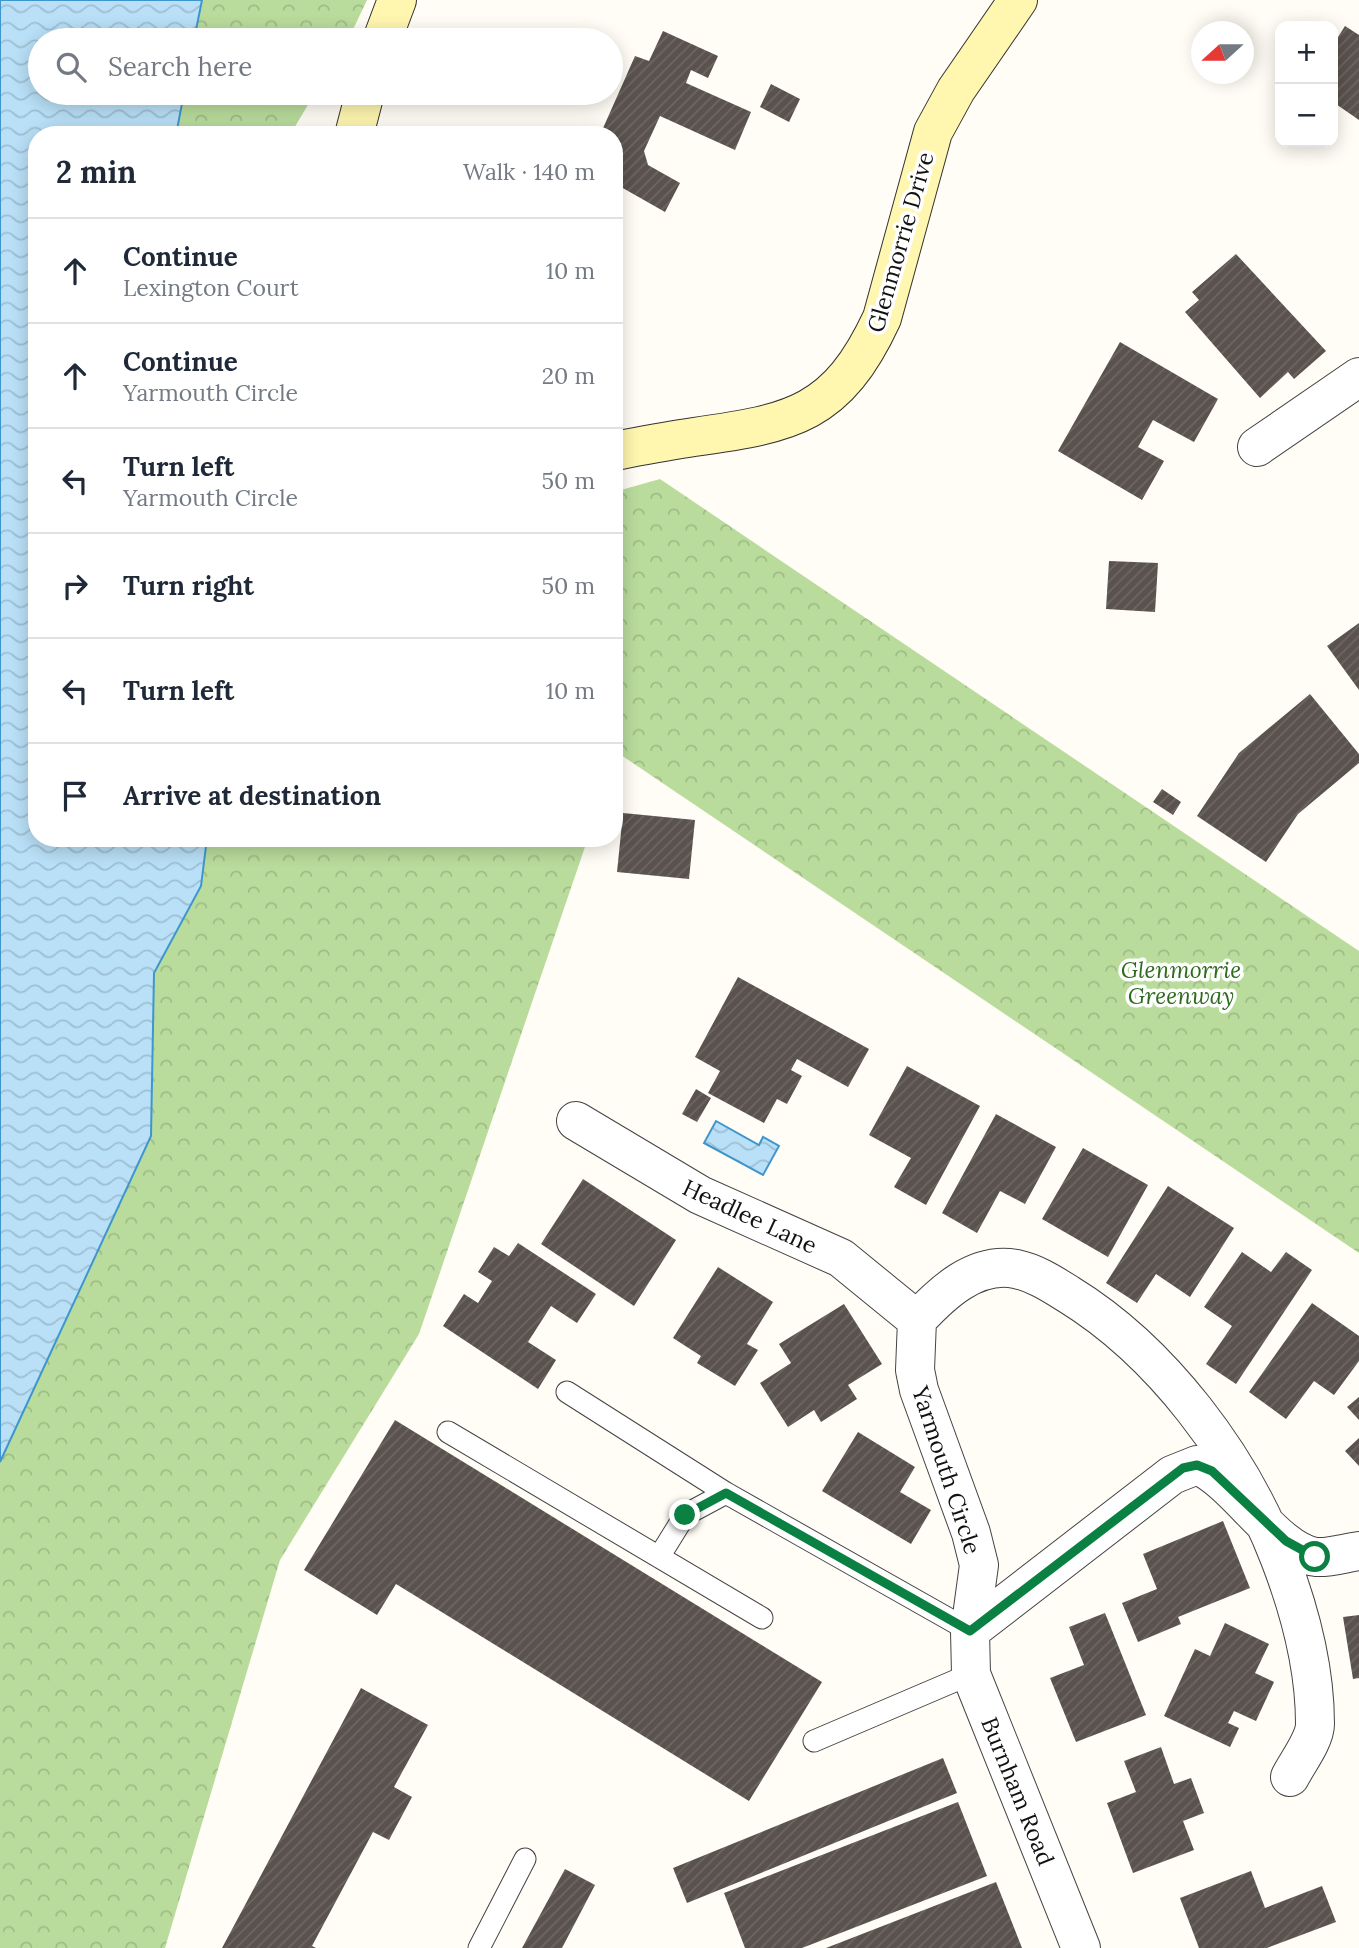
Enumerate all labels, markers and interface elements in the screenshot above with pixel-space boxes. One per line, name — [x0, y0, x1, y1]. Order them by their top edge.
north arrow — [1191, 21, 1254, 84]
map controls — [1275, 21, 1338, 147]
button: + — [1275, 21, 1338, 84]
search box — [28, 28, 623, 105]
icon: search — [52, 48, 90, 86]
text: Search here — [108, 50, 252, 83]
button: − — [1275, 84, 1338, 147]
street label: Glenmorrie Drive — [860, 148, 940, 336]
text: 2 min — [56, 153, 136, 191]
text: Walk · 140 m — [463, 157, 595, 186]
text: Continue — [123, 240, 238, 273]
icon: ahead — [56, 252, 94, 290]
text: 10 m — [546, 256, 595, 285]
text: Lexington Court — [123, 273, 299, 302]
text: Continue — [123, 345, 238, 378]
icon: ahead — [56, 357, 94, 395]
text: 20 m — [542, 361, 595, 390]
text: Yarmouth Circle — [123, 378, 298, 407]
text: Turn left — [123, 450, 234, 483]
icon: left — [56, 462, 94, 500]
text: 50 m — [542, 466, 595, 495]
text: Yarmouth Circle — [123, 483, 298, 512]
icon: right — [56, 567, 94, 605]
text: Turn right — [123, 569, 254, 602]
text: 50 m — [542, 571, 595, 600]
icon: left — [56, 672, 94, 710]
text: Turn left — [123, 674, 234, 707]
text: 10 m — [546, 676, 595, 705]
icon: arrive — [56, 777, 94, 815]
text: Arrive at destination — [123, 779, 381, 812]
park label: Glenmorrie Greenway — [1121, 955, 1241, 1010]
street label: Headlee Lane — [678, 1172, 822, 1260]
street label: Yarmouth Circle — [906, 1381, 988, 1558]
route end — [669, 1499, 700, 1530]
route start — [1299, 1541, 1330, 1572]
street label: Burnham Road — [975, 1713, 1061, 1870]

